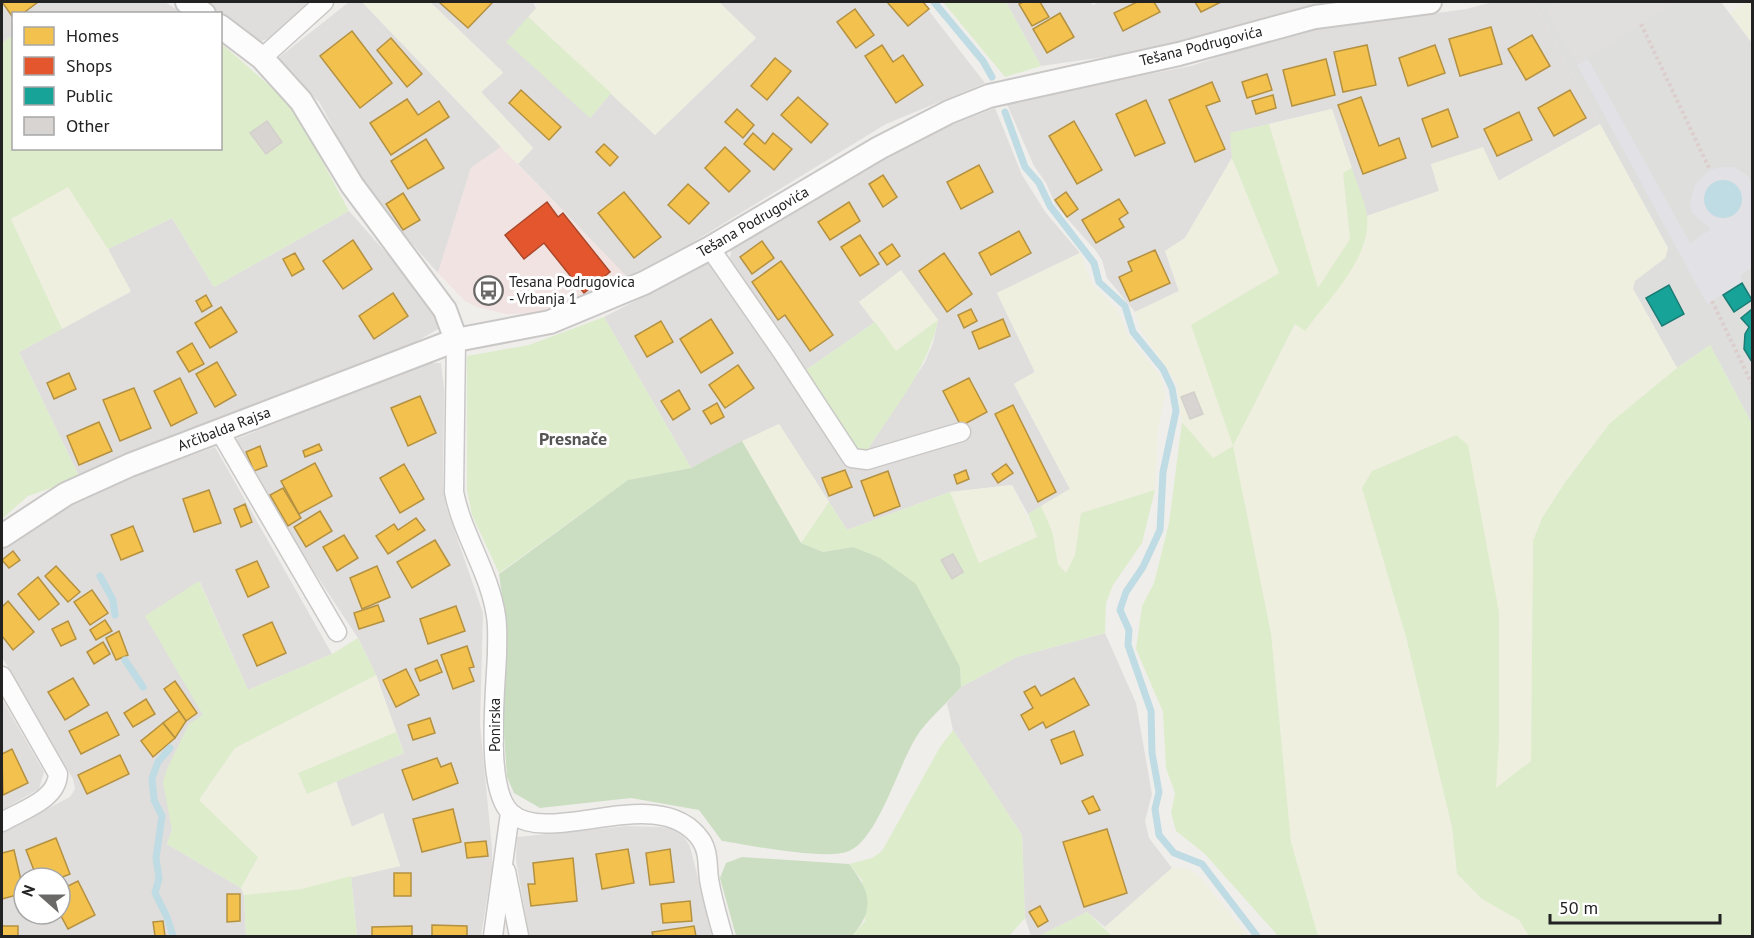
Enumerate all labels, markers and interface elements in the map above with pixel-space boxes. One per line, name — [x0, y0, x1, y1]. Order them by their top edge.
legend — [12, 12, 222, 150]
street label: Tešana Podrugovića — [1137, 21, 1264, 70]
text: Homes — [66, 24, 119, 47]
text: Shops — [66, 54, 112, 77]
text: Public — [66, 84, 113, 107]
text: Other — [66, 114, 110, 137]
street label: Tešana Podrugovića — [693, 182, 812, 261]
place label: Tesana Podrugovica - Vrbanja 1 — [509, 272, 635, 308]
bus stop icon: Tesana Podrugovica - Vrbanja 1 — [472, 275, 504, 307]
street label: Arčibalda Rajsa — [175, 402, 273, 455]
district label: Presnače — [539, 427, 607, 450]
street label: Ponirska — [485, 698, 504, 752]
north arrow — [12, 866, 72, 926]
text: N — [17, 882, 39, 899]
scale bar — [1550, 887, 1720, 925]
text: 50 m — [1559, 896, 1598, 919]

